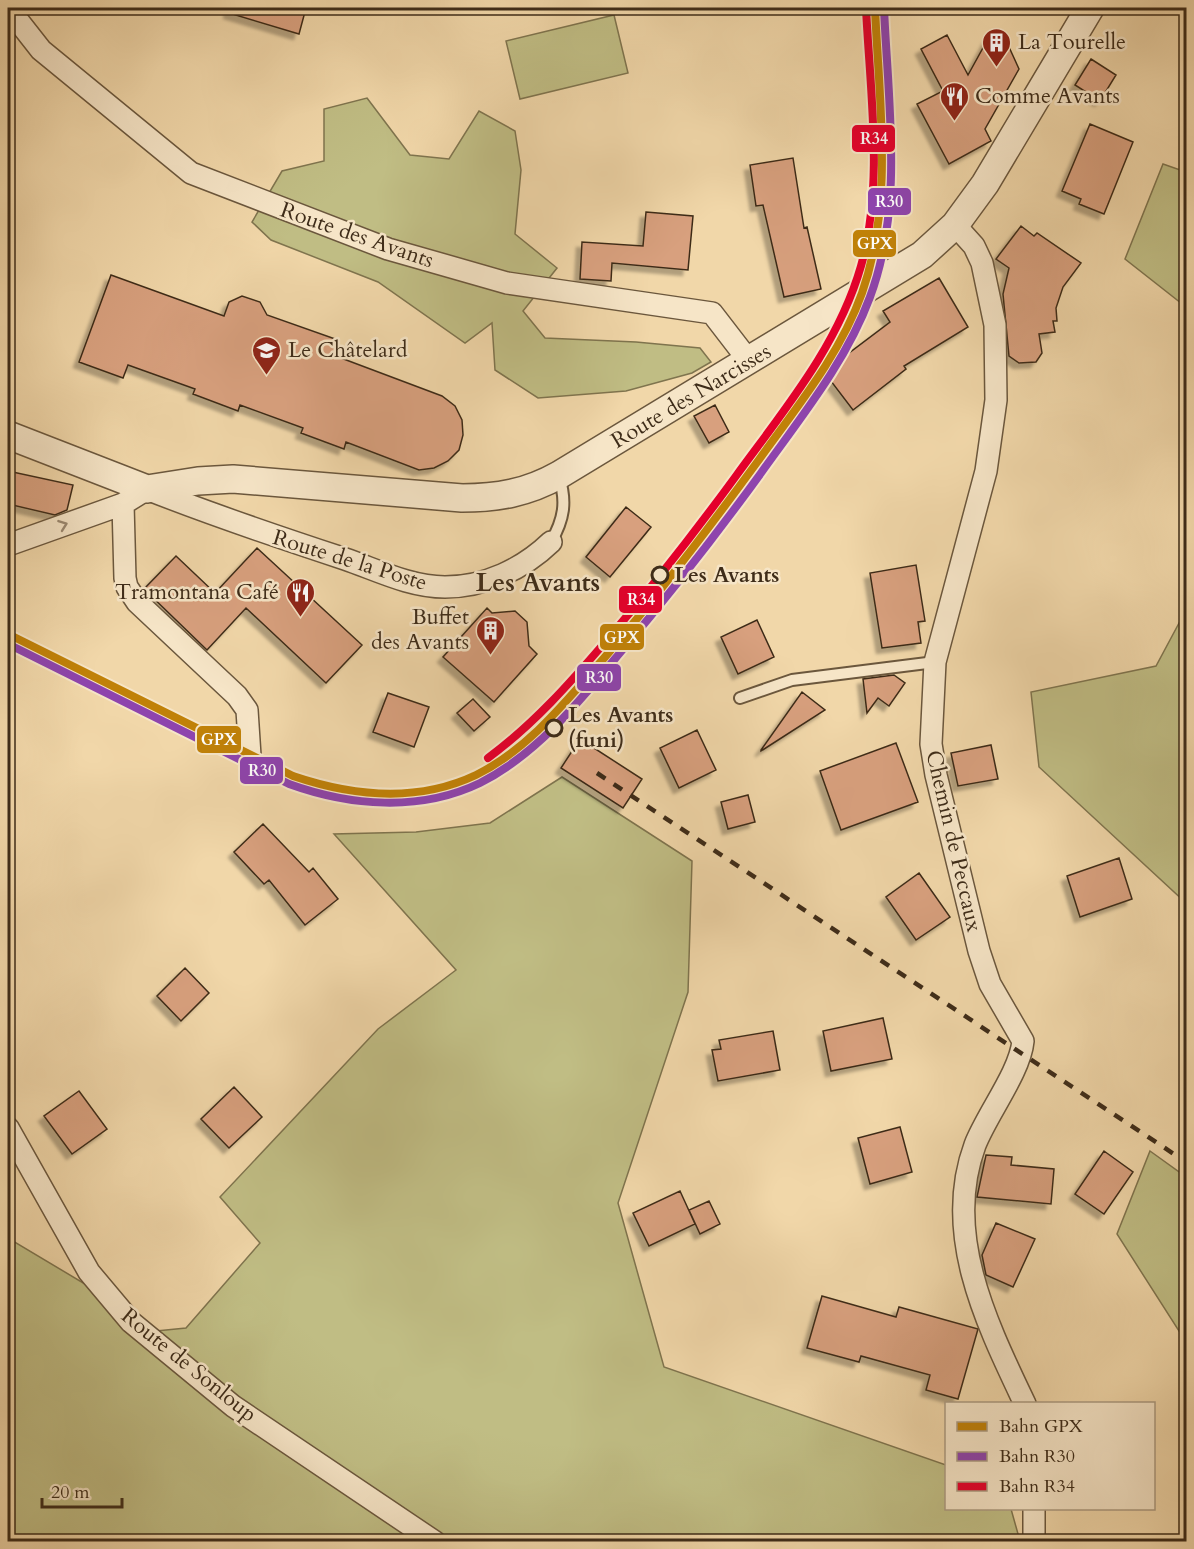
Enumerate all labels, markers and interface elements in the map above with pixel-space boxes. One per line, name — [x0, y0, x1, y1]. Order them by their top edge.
building icon: La Tourelle — [981, 26, 1013, 68]
place label: La Tourelle — [1018, 27, 1126, 57]
restaurant icon: Comme Avants — [938, 80, 970, 122]
place label: Comme Avants — [975, 81, 1120, 111]
line badge: R34 — [851, 124, 896, 153]
text: R34 — [860, 128, 888, 150]
line badge: R30 — [867, 187, 912, 216]
text: R30 — [875, 191, 903, 213]
street label: Route des Avants — [276, 195, 438, 275]
line badge: GPX — [852, 229, 897, 258]
text: GPX — [857, 233, 894, 255]
school or university icon: Le Châtelard — [251, 334, 283, 376]
place label: Le Châtelard — [288, 335, 408, 365]
street label: Route des Narcisses — [605, 336, 777, 456]
one-way arrow — [57, 520, 67, 533]
street label: Route de la Poste — [269, 522, 431, 598]
place label: Les Avants — [674, 560, 779, 590]
district label: Les Avants — [476, 565, 600, 600]
marker: Les Avants — [651, 566, 669, 584]
restaurant icon: Tramontana Café — [284, 576, 316, 618]
place label: Tramontana Café — [115, 577, 279, 607]
line badge: R34 — [618, 585, 663, 614]
text: R34 — [627, 589, 655, 611]
place label: Buffet des Avants — [371, 602, 469, 657]
building icon: Buffet des Avants — [474, 614, 506, 656]
line badge: GPX — [599, 623, 645, 651]
text: GPX — [604, 627, 641, 649]
line badge: R30 — [576, 663, 622, 692]
text: R30 — [585, 667, 613, 689]
place label: Les Avants (funi) — [568, 700, 673, 755]
marker: Les Avants (funi) — [545, 719, 563, 737]
line badge: GPX — [196, 725, 242, 754]
text: GPX — [201, 729, 238, 751]
street label: Chemin de Peccaux — [919, 747, 989, 935]
line badge: R30 — [239, 756, 284, 785]
text: R30 — [248, 760, 276, 782]
street label: Route de Sonloup — [115, 1301, 263, 1429]
legend — [945, 1402, 1155, 1510]
text: Bahn GPX — [999, 1414, 1084, 1439]
text: Bahn R30 — [999, 1444, 1075, 1469]
scale bar — [42, 1471, 122, 1509]
text: Bahn R34 — [999, 1474, 1075, 1499]
text: 20 m — [51, 1480, 90, 1505]

